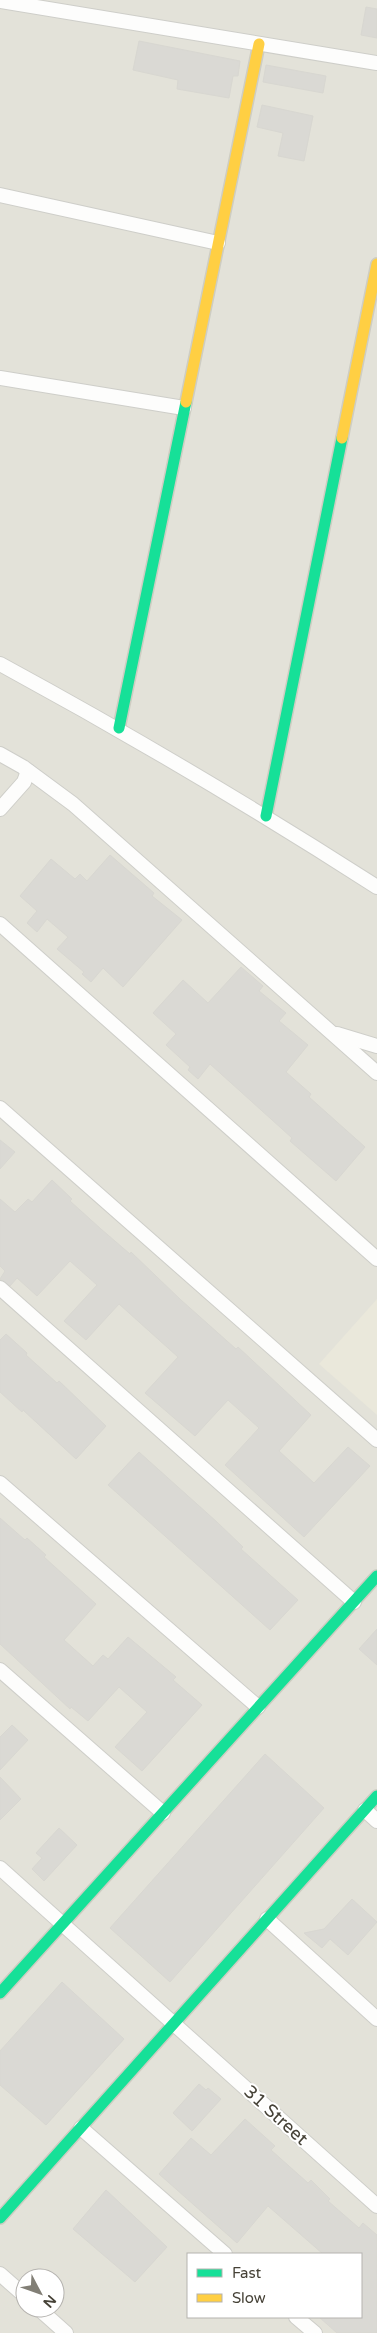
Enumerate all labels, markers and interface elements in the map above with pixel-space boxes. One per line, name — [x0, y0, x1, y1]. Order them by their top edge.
street label: 31 Street — [239, 2080, 313, 2150]
legend — [187, 2253, 362, 2318]
text: Fast — [232, 2264, 262, 2282]
north arrow — [15, 2268, 65, 2318]
text: Slow — [232, 2289, 266, 2307]
text: N — [39, 2291, 60, 2311]

